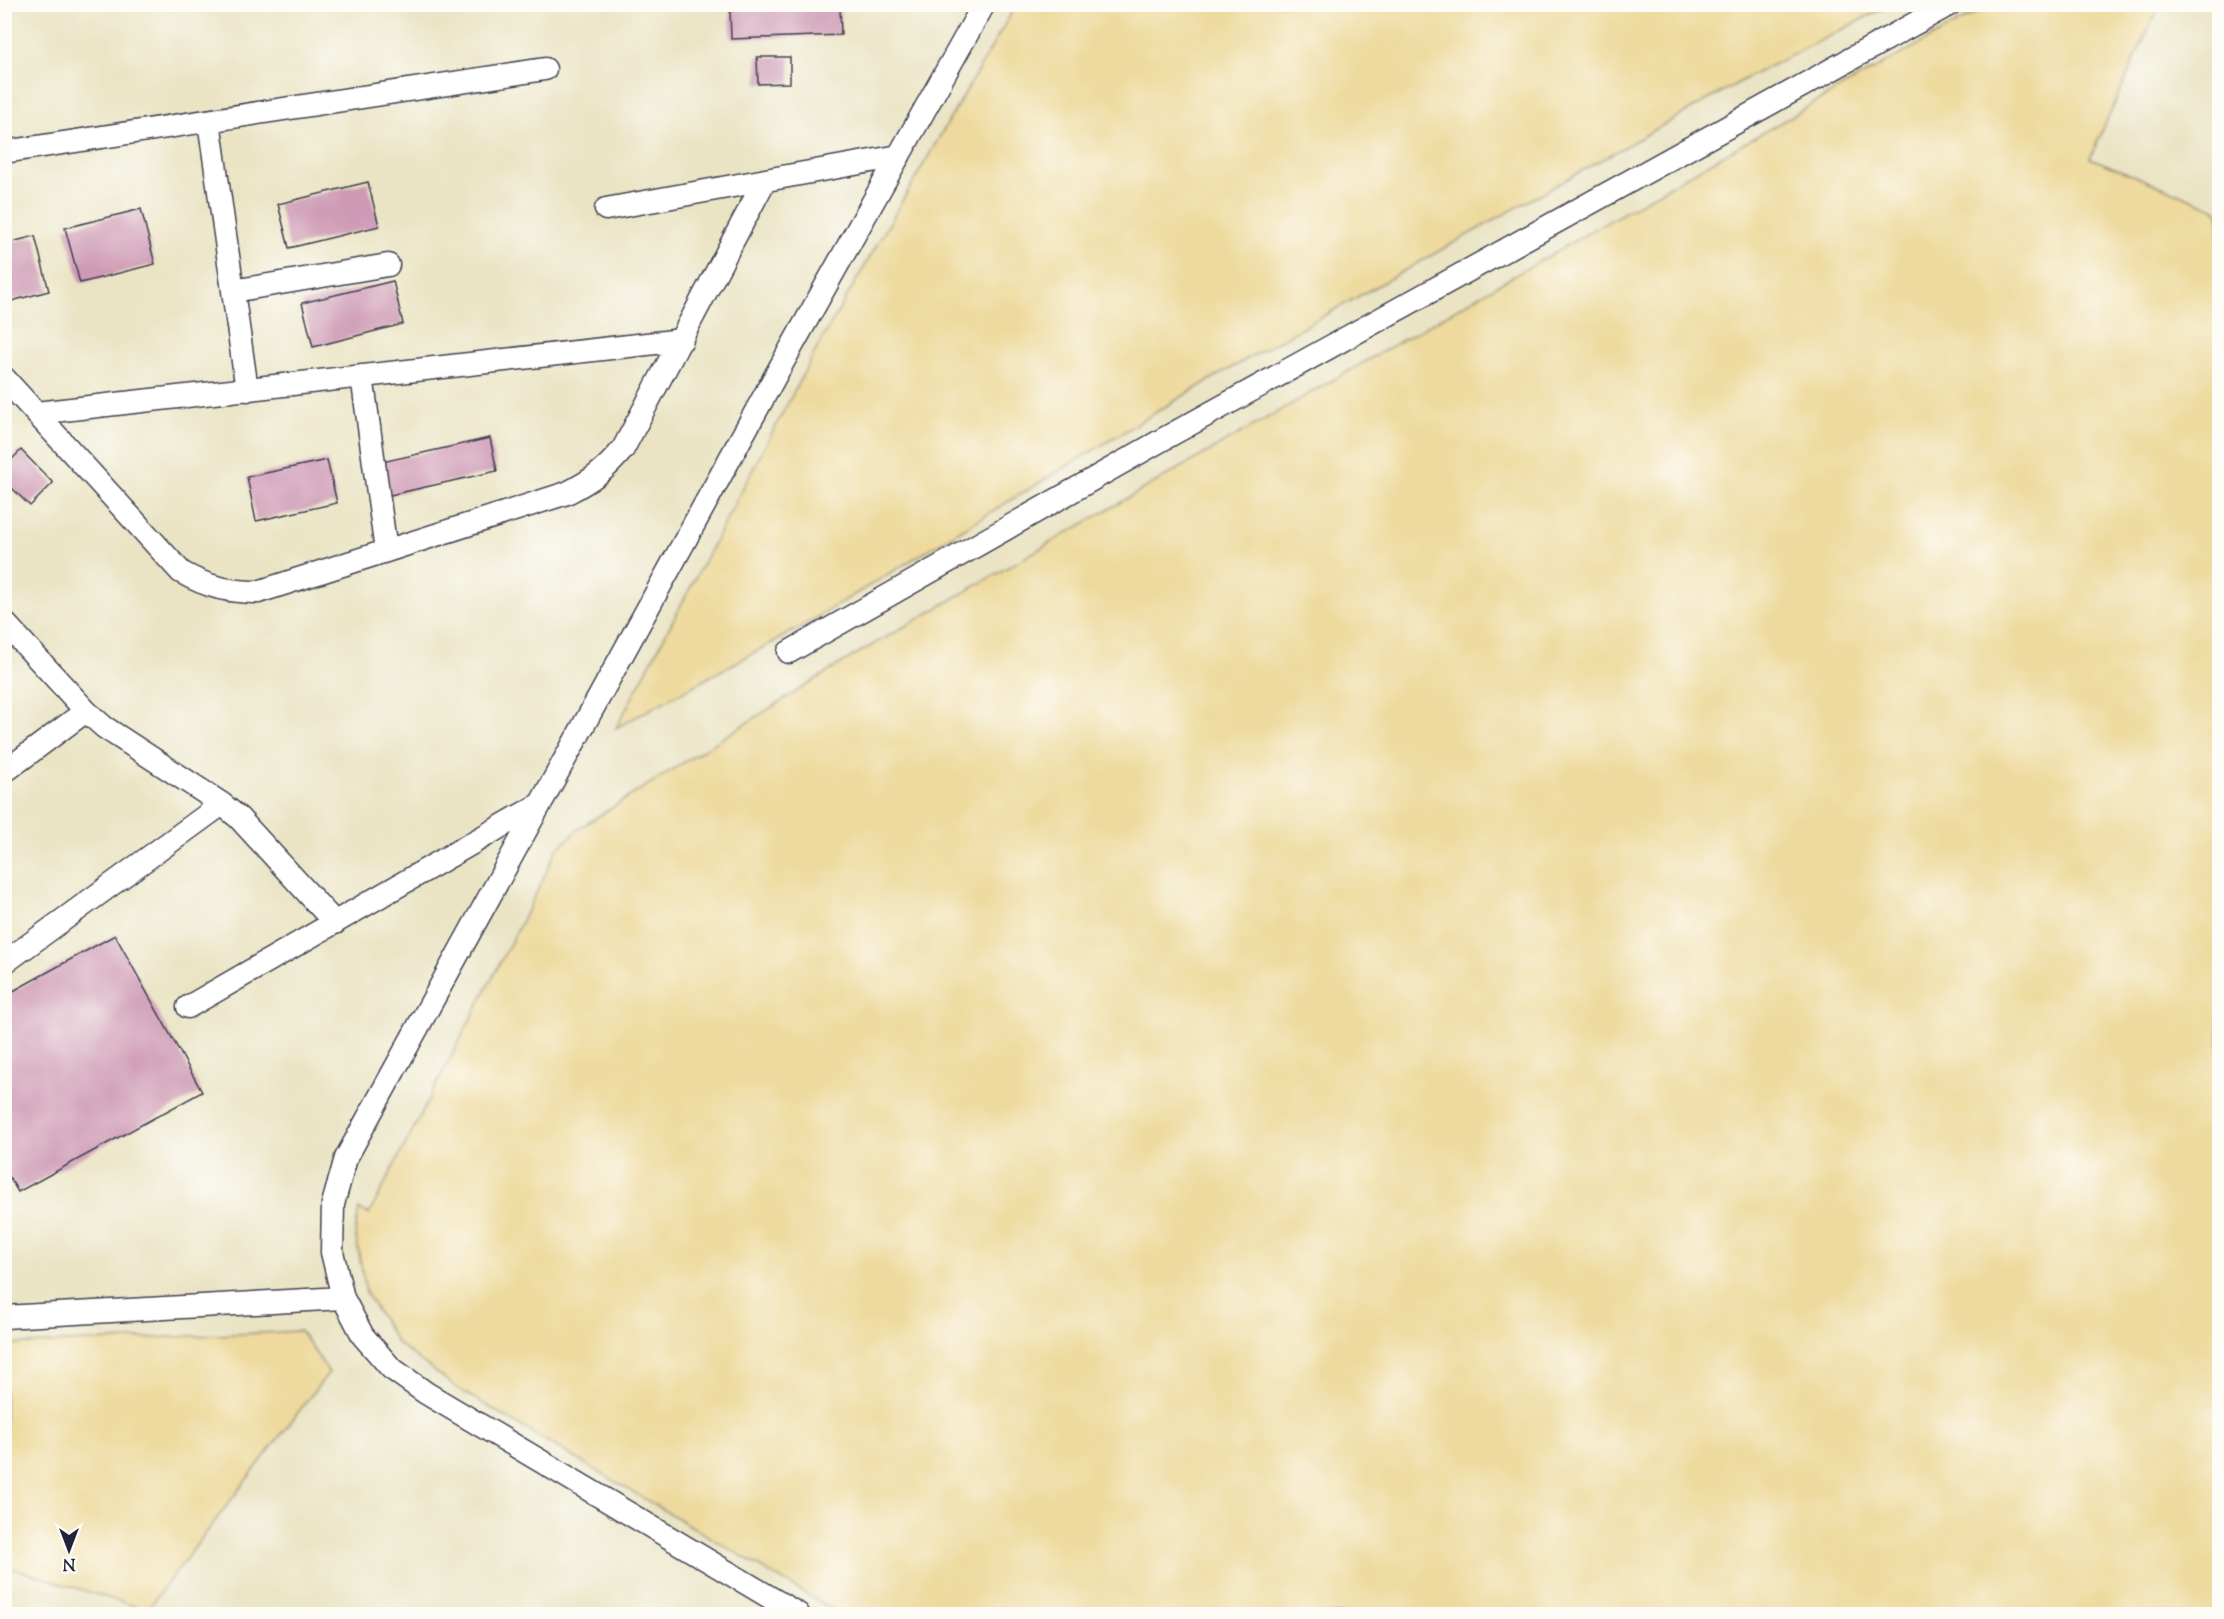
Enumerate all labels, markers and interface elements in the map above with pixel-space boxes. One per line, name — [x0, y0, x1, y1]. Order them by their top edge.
north arrow — [39, 1520, 99, 1580]
text: N — [62, 1551, 75, 1574]

